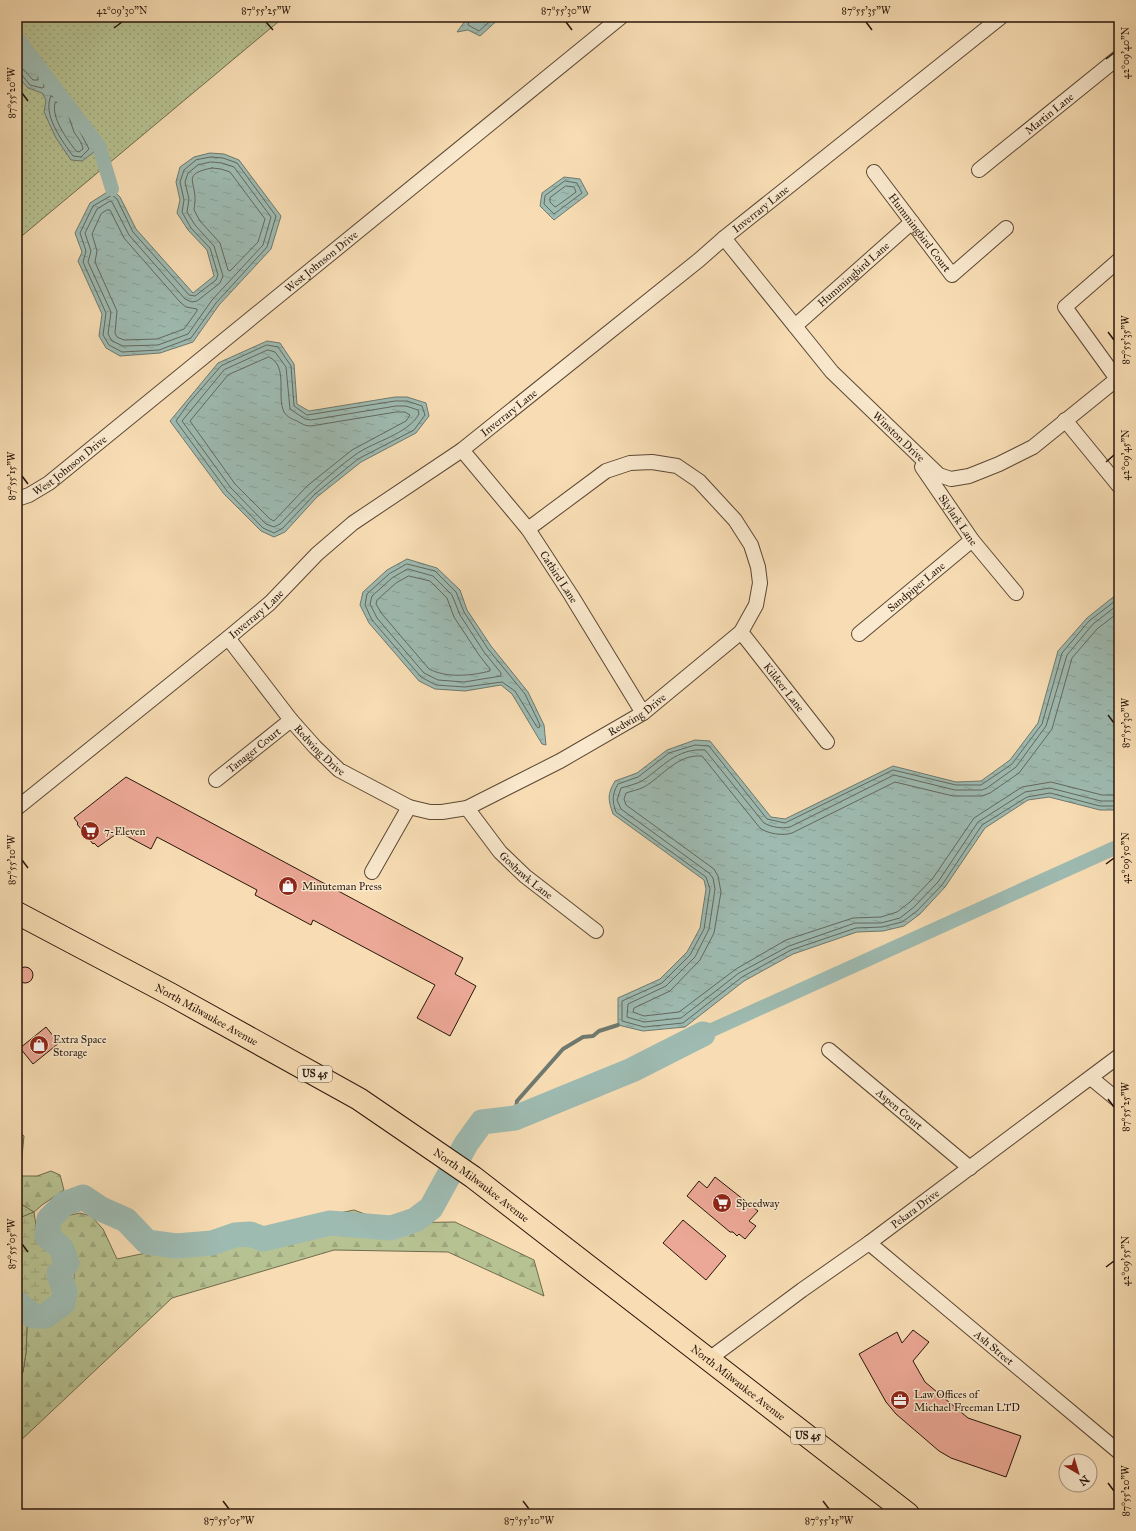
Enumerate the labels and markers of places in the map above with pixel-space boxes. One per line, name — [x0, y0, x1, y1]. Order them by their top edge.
supermarket icon: 7-Eleven — [79, 820, 101, 842]
place label: 7-Eleven — [104, 825, 145, 838]
shop icon: Minuteman Press — [277, 875, 299, 897]
place label: Minuteman Press — [302, 880, 382, 893]
place label: Extra Space Storage — [53, 1033, 107, 1059]
shop icon: Extra Space Storage — [28, 1034, 50, 1056]
supermarket icon: Speedway — [711, 1192, 733, 1214]
place label: Speedway — [736, 1197, 780, 1210]
place label: Law Offices of Michael Freeman LTD — [914, 1388, 1020, 1414]
office icon: Law Offices of Michael Freeman LTD — [889, 1389, 911, 1411]

